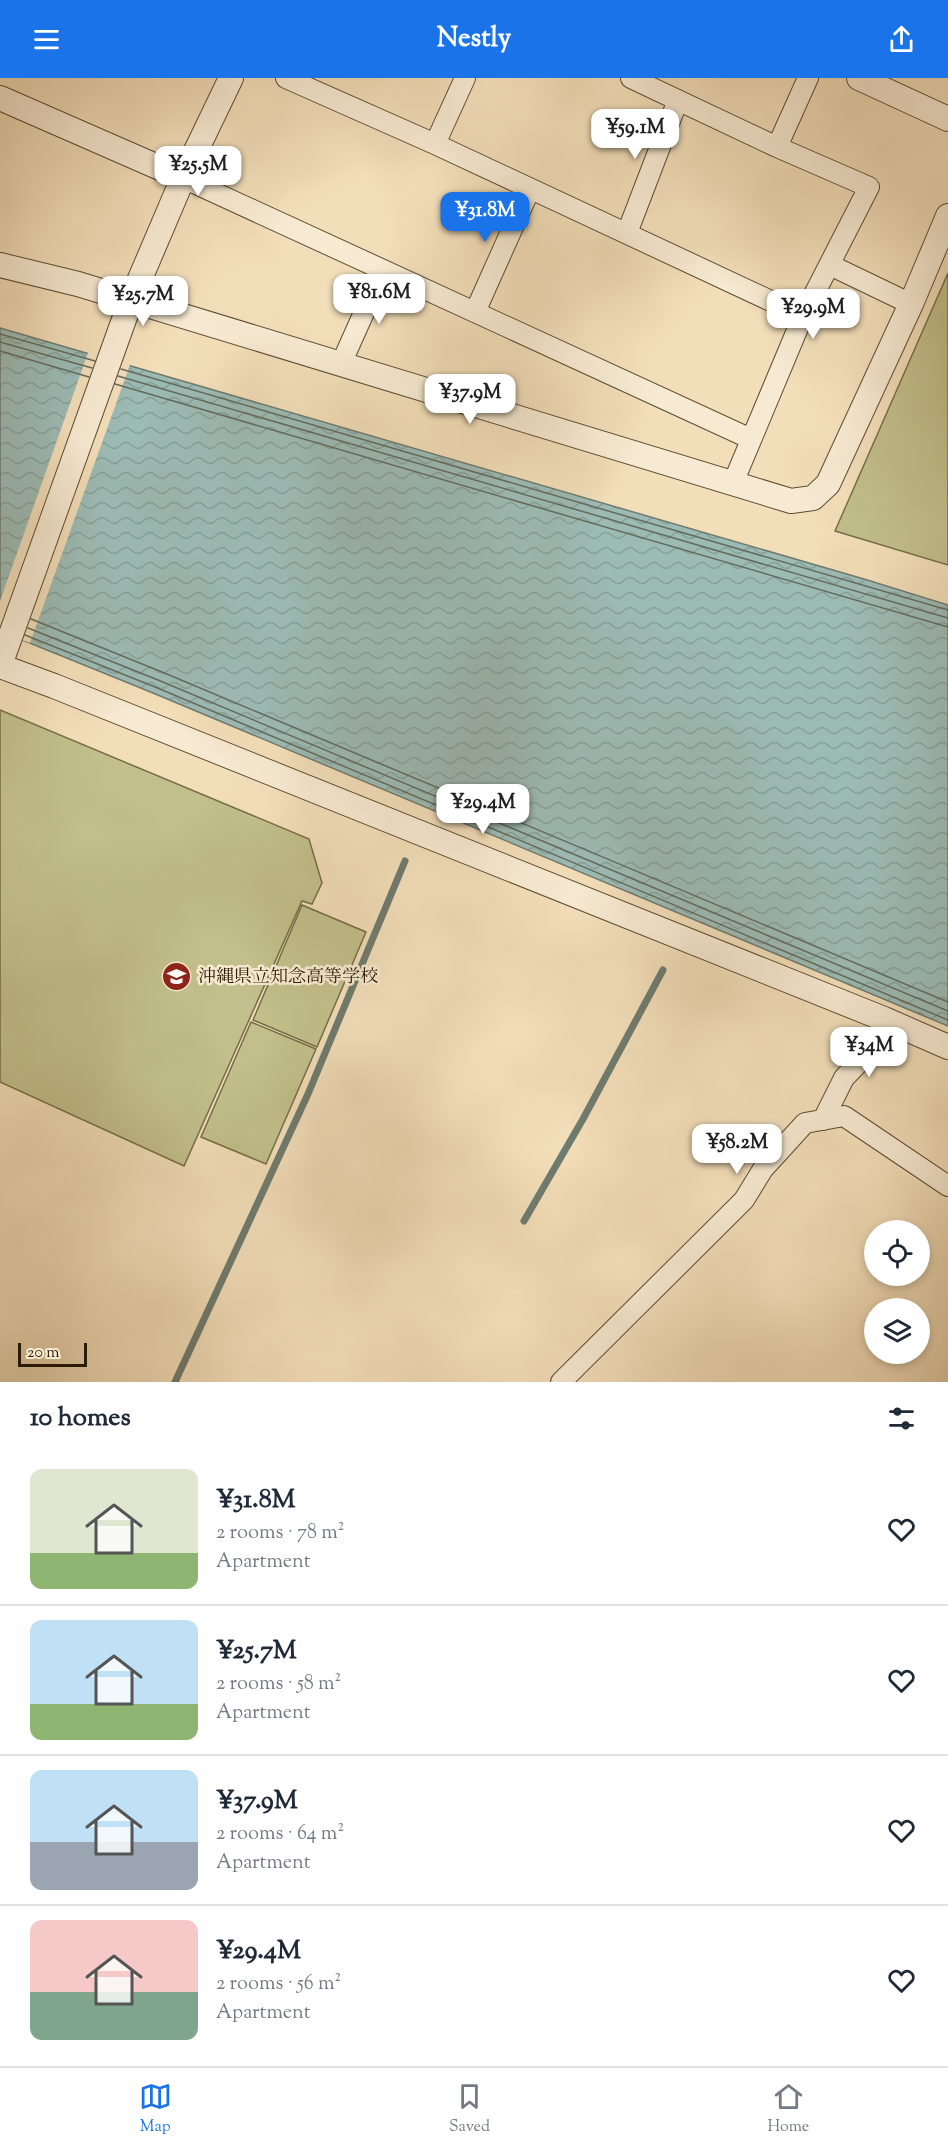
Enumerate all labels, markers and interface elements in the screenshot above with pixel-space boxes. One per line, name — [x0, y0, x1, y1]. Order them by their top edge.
text: Nestly — [437, 20, 511, 59]
icon: menu — [30, 23, 63, 56]
icon: share — [885, 23, 918, 56]
pin: ¥59.1M — [586, 109, 684, 160]
text: ¥59.1M — [605, 114, 665, 143]
pin: ¥25.5M — [149, 146, 247, 197]
text: ¥25.5M — [168, 151, 228, 180]
pin: ¥31.8M — [436, 192, 534, 243]
text: ¥31.8M — [455, 197, 515, 226]
pin: ¥81.6M — [330, 274, 428, 325]
pin: ¥25.7M — [94, 276, 192, 327]
text: ¥81.6M — [347, 279, 411, 308]
text: ¥25.7M — [112, 281, 174, 310]
pin: ¥29.9M — [764, 289, 862, 340]
text: ¥29.9M — [781, 294, 845, 323]
pin: ¥37.9M — [421, 374, 519, 425]
text: ¥37.9M — [439, 379, 501, 408]
pin: ¥29.4M — [434, 784, 532, 835]
text: ¥29.4M — [450, 789, 516, 818]
school or university icon: 沖縄県立知念高等学校 — [161, 960, 193, 992]
place label: 沖縄県立知念高等学校 — [198, 965, 378, 991]
pin: ¥34M — [833, 1027, 905, 1078]
text: ¥34M — [844, 1032, 894, 1061]
pin: ¥58.2M — [688, 1124, 786, 1175]
text: ¥58.2M — [706, 1129, 768, 1158]
map controls — [864, 1220, 930, 1364]
button: locate — [864, 1220, 930, 1286]
button: layers — [864, 1298, 930, 1364]
scale bar — [18, 1340, 87, 1368]
text: 20 m — [27, 1342, 60, 1365]
text: 10 homes — [30, 1400, 131, 1437]
icon: filters — [885, 1402, 918, 1435]
text: ¥31.8M — [216, 1482, 295, 1519]
icon: home — [78, 1493, 150, 1565]
icon: heart — [885, 1513, 918, 1546]
text: 2 rooms · 78 m² — [216, 1519, 345, 1548]
text: Apartment — [216, 1548, 311, 1577]
text: ¥25.7M — [216, 1633, 297, 1670]
icon: home — [78, 1644, 150, 1716]
icon: heart — [885, 1664, 918, 1697]
text: 2 rooms · 58 m² — [216, 1670, 341, 1699]
text: Apartment — [216, 1699, 311, 1728]
text: ¥37.9M — [216, 1783, 298, 1820]
icon: home — [78, 1794, 150, 1866]
icon: heart — [885, 1814, 918, 1847]
text: 2 rooms · 64 m² — [216, 1820, 344, 1849]
text: Apartment — [216, 1849, 311, 1878]
text: ¥29.4M — [216, 1933, 301, 1970]
icon: home — [78, 1944, 150, 2016]
icon: heart — [885, 1964, 918, 1997]
text: 2 rooms · 56 m² — [216, 1970, 341, 1999]
text: Apartment — [216, 1999, 311, 2028]
tab: Map — [139, 2080, 172, 2139]
tab: Saved — [449, 2080, 490, 2139]
tab: Home — [767, 2080, 809, 2139]

